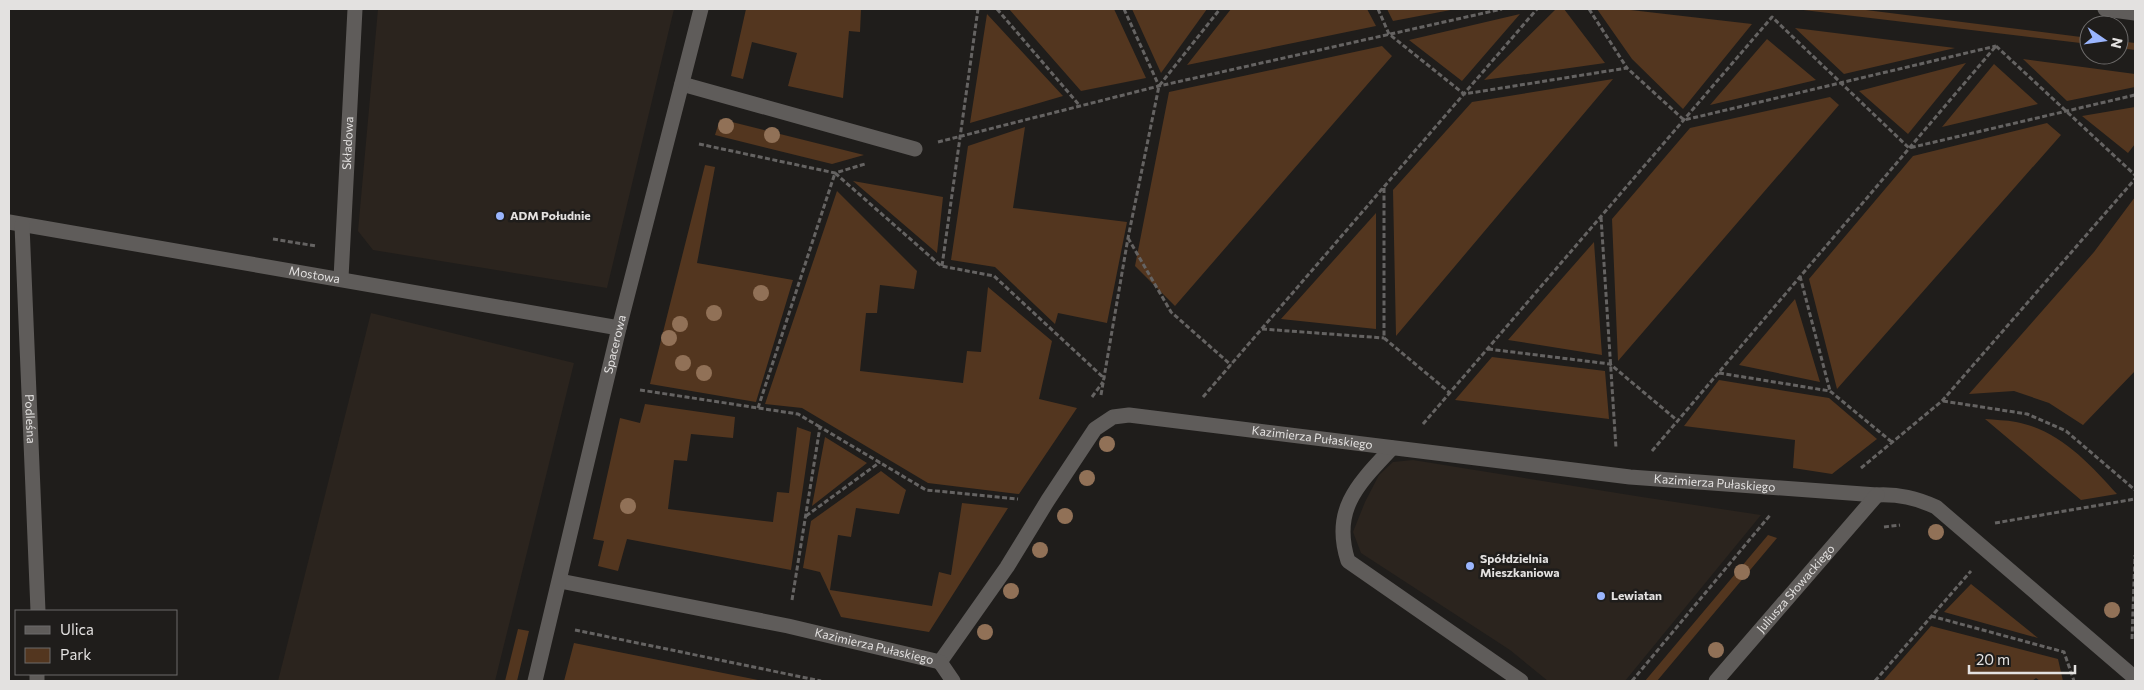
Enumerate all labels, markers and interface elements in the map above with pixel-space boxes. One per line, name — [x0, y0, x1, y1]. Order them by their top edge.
north arrow — [2079, 15, 2129, 65]
text: N — [2108, 36, 2127, 50]
street label: Składowa — [339, 116, 355, 170]
place label: ADM Południe — [510, 208, 591, 222]
marker: ADM Południe — [494, 210, 506, 222]
street label: Mostowa — [288, 263, 341, 285]
street label: Spacerowa — [600, 313, 628, 375]
street label: Podleśna — [23, 394, 39, 444]
street label: Kazimierza Pułaskiego — [1251, 422, 1374, 451]
street label: Kazimierza Pułaskiego — [1653, 471, 1776, 494]
street label: Juliusza Słowackiego — [1753, 541, 1837, 636]
place label: Spółdzielnia Mieszkaniowa — [1480, 551, 1560, 579]
marker: Spółdzielnia Mieszkaniowa — [1464, 560, 1476, 572]
place label: Lewiatan — [1611, 588, 1662, 602]
marker: Lewiatan — [1595, 590, 1607, 602]
legend — [15, 610, 178, 675]
text: Ulica — [60, 620, 94, 638]
street label: Kazimierza Pułaskiego — [814, 625, 935, 666]
scale bar — [1969, 642, 2075, 674]
text: Park — [60, 645, 91, 663]
text: 20 m — [1976, 650, 2010, 668]

